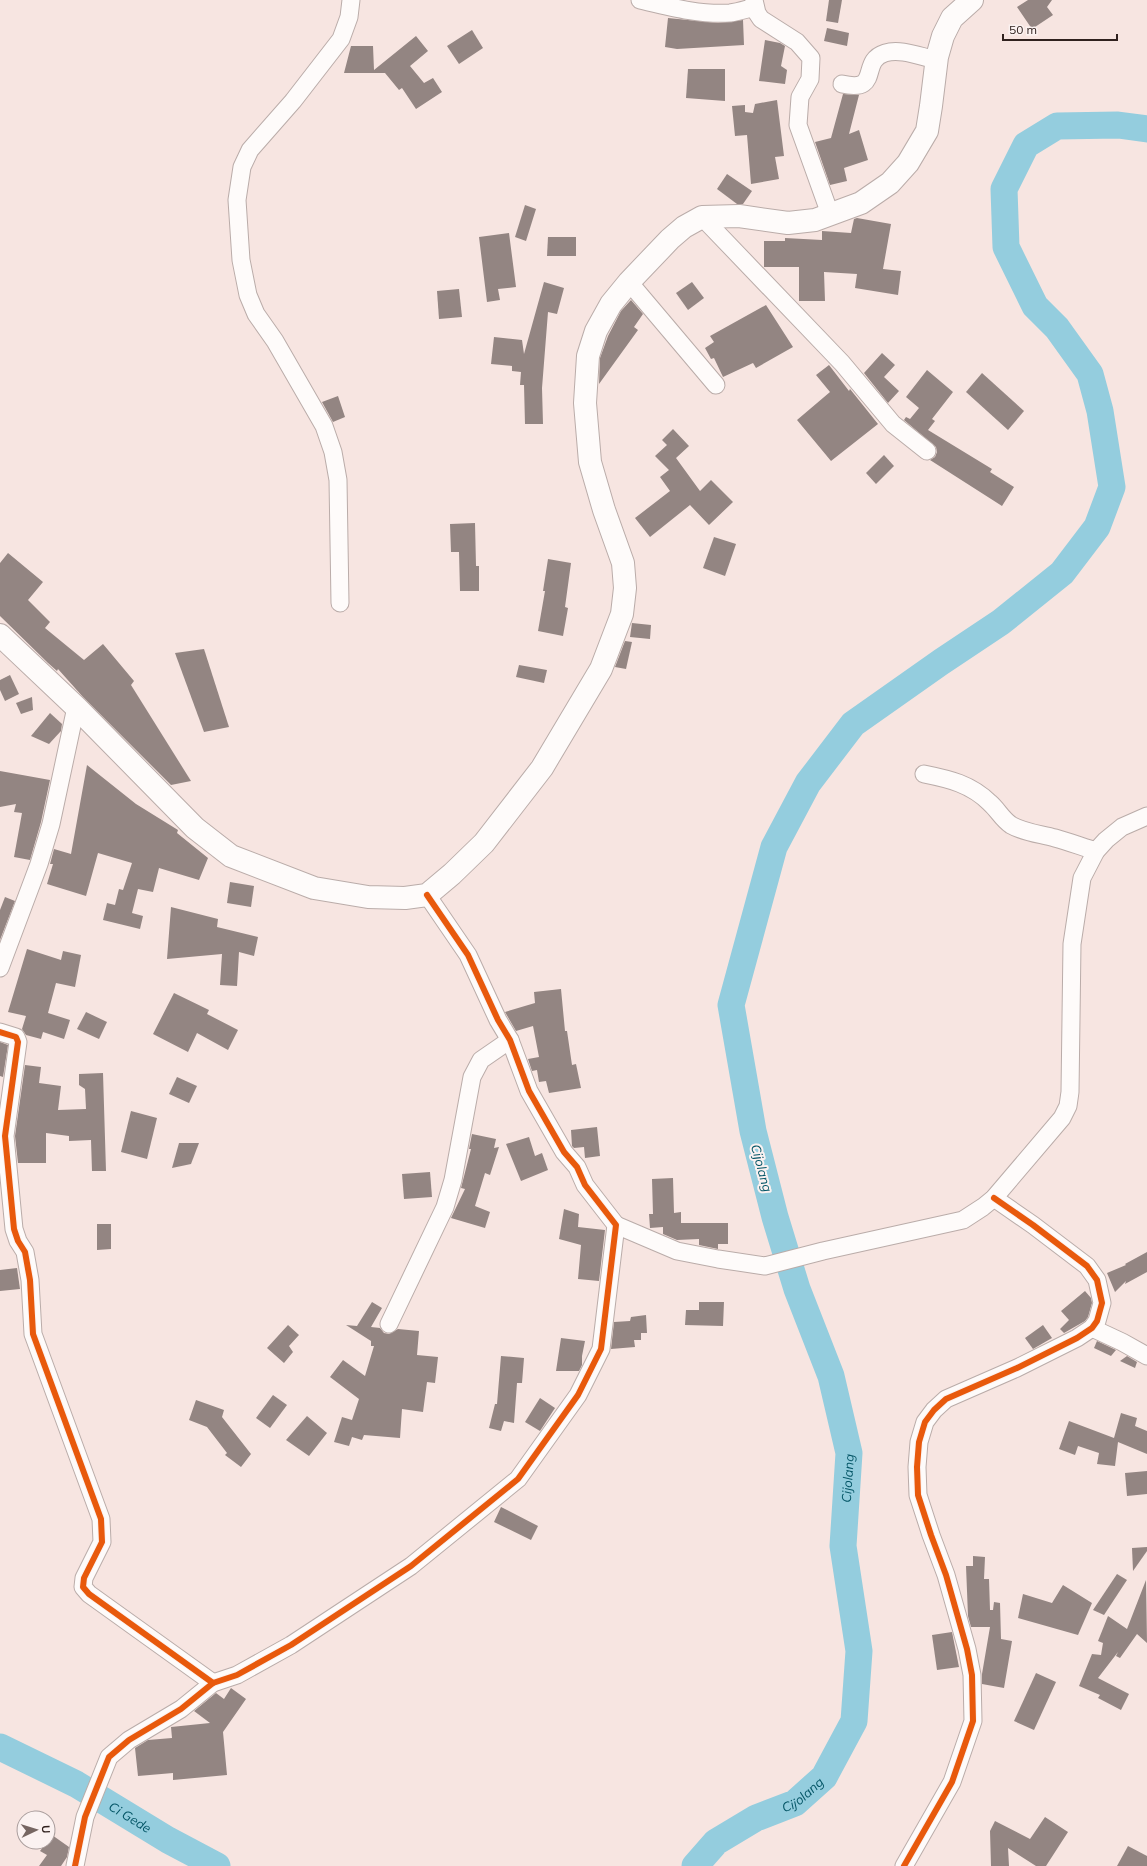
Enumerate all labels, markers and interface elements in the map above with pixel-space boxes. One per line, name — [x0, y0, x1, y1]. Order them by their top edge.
scale bar — [1003, 16, 1117, 42]
text: 50 m — [1009, 22, 1037, 37]
water label: Cijolang — [748, 1142, 776, 1194]
water label: Cijolang — [838, 1453, 857, 1503]
water label: Cijolang — [779, 1773, 827, 1815]
water label: Ci Gede — [106, 1798, 154, 1836]
north arrow — [16, 1810, 56, 1850]
text: U — [39, 1825, 53, 1834]

